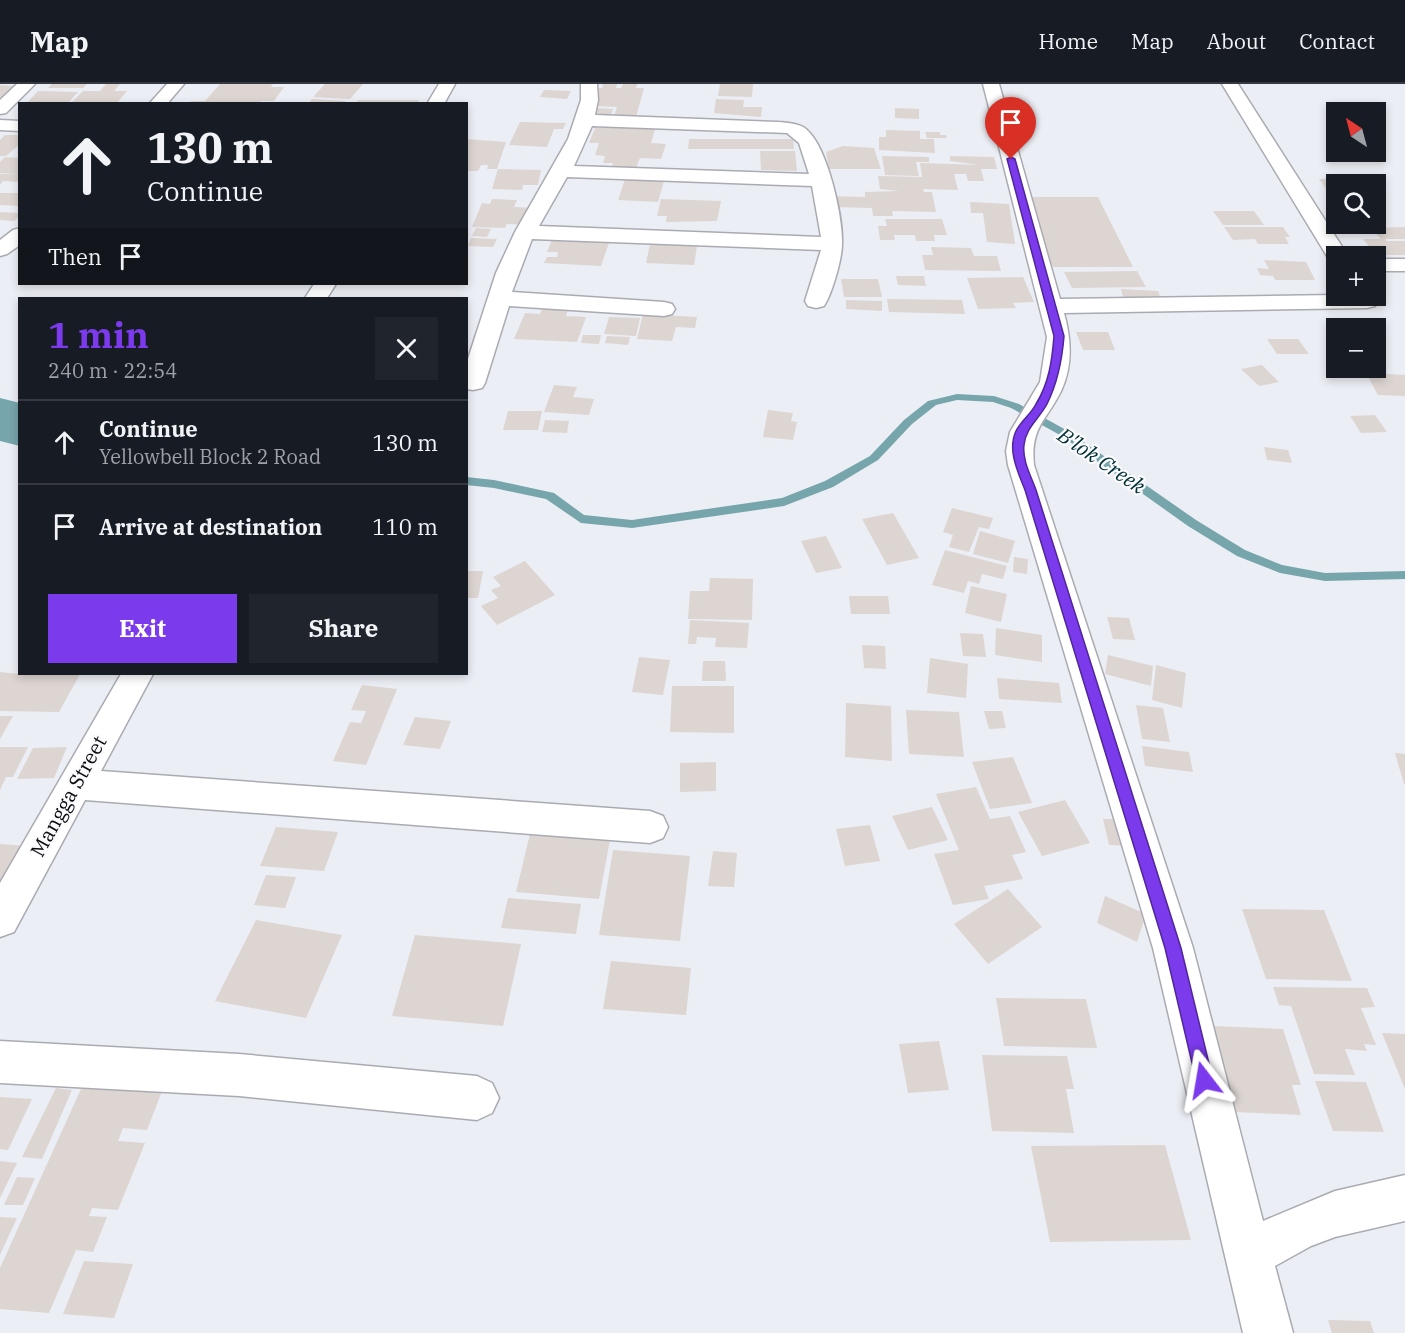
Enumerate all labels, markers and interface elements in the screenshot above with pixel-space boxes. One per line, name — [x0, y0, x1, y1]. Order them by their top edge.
text: Map — [30, 23, 89, 60]
text: Home — [1038, 27, 1098, 55]
text: Map — [1131, 27, 1174, 55]
text: About — [1207, 27, 1266, 55]
text: Contact — [1299, 27, 1375, 55]
pin — [985, 97, 1036, 159]
north arrow — [1326, 102, 1386, 162]
map controls — [1326, 102, 1386, 378]
icon: arrive — [994, 106, 1027, 139]
text: 130 m — [147, 120, 273, 175]
icon: ahead — [48, 126, 126, 204]
text: Continue — [147, 173, 263, 208]
button: search — [1326, 174, 1386, 234]
icon: arrive — [114, 240, 147, 273]
text: Then — [48, 242, 102, 271]
button: + — [1326, 246, 1386, 306]
text: 1 min — [48, 311, 149, 358]
button: close — [375, 317, 438, 380]
button: − — [1326, 318, 1386, 378]
text: 240 m · 22:54 — [48, 357, 177, 384]
text: Continue — [99, 414, 198, 443]
water label: B'lok Creek — [1052, 420, 1152, 500]
icon: ahead — [48, 426, 81, 459]
text: 130 m — [372, 428, 438, 457]
text: Yellowbell Block 2 Road — [99, 443, 321, 470]
icon: arrive — [48, 510, 81, 543]
text: Arrive at destination — [99, 512, 322, 541]
text: 110 m — [372, 512, 438, 541]
button: Exit — [48, 594, 237, 663]
button: Share — [249, 594, 438, 663]
street label: Mangga Street — [24, 731, 112, 861]
position arrow — [1172, 1048, 1236, 1112]

